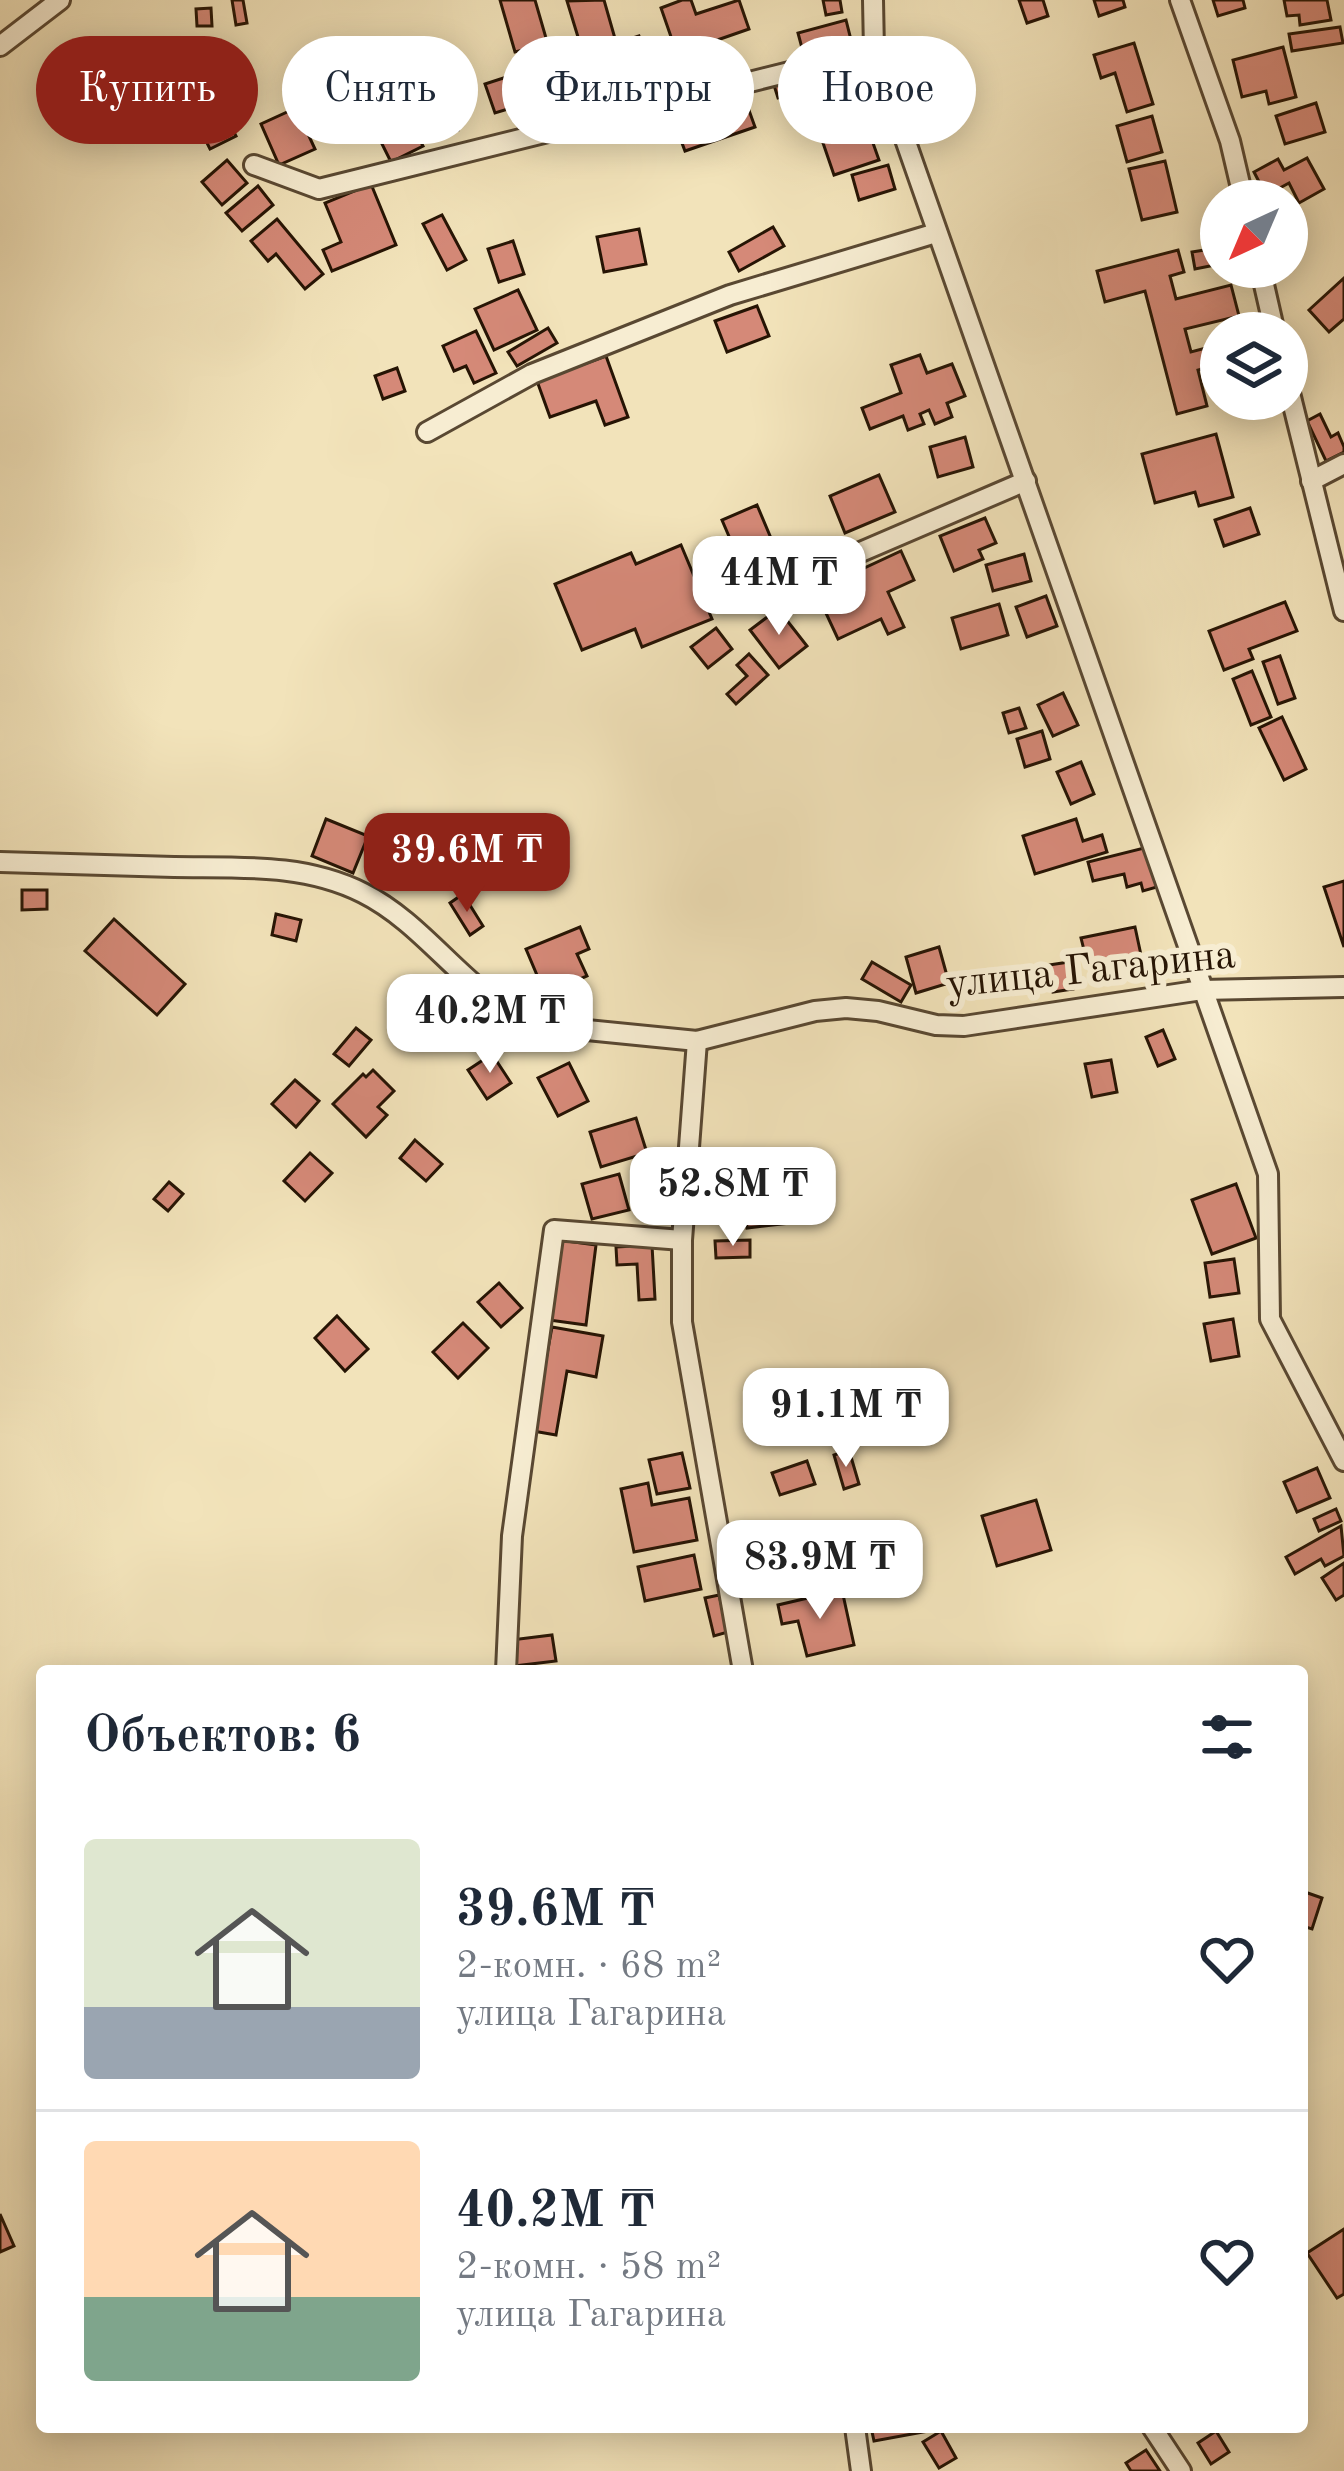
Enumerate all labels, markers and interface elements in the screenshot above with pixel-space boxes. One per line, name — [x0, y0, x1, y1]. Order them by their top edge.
chip: Купить — [36, 36, 258, 144]
chip: Снять — [282, 36, 478, 144]
chip: Фильтры — [502, 36, 754, 144]
chip: Новое — [778, 36, 976, 144]
north arrow — [1200, 180, 1308, 288]
map controls — [1200, 180, 1308, 420]
button: layers — [1200, 312, 1308, 420]
pin: 44M ₸ — [695, 536, 863, 638]
text: 44M ₸ — [720, 555, 838, 594]
pin: 39.6M ₸ — [356, 813, 578, 915]
text: 39.6M ₸ — [391, 832, 543, 871]
street label: улица Гагарина — [944, 935, 1238, 1007]
pin: 40.2M ₸ — [379, 974, 601, 1076]
text: 40.2M ₸ — [414, 993, 566, 1032]
pin: 52.8M ₸ — [622, 1147, 844, 1249]
text: 52.8M ₸ — [657, 1166, 809, 1205]
pin: 91.1M ₸ — [735, 1368, 957, 1470]
text: 91.1M ₸ — [770, 1387, 922, 1426]
pin: 83.9M ₸ — [709, 1520, 931, 1622]
text: 83.9M ₸ — [744, 1539, 896, 1578]
icon: filters — [1194, 1704, 1260, 1770]
text: Объектов: 6 — [84, 1712, 361, 1763]
text: 39.6M ₸ — [456, 1886, 655, 1937]
icon: home — [180, 1887, 324, 2031]
icon: heart — [1194, 1926, 1260, 1992]
text: 2-комн. · 68 m² — [456, 1947, 721, 1986]
text: улица Гагарина — [456, 1995, 726, 2034]
text: 40.2M ₸ — [456, 2187, 655, 2238]
icon: home — [180, 2189, 324, 2333]
icon: heart — [1194, 2228, 1260, 2294]
text: 2-комн. · 58 m² — [456, 2248, 721, 2287]
text: улица Гагарина — [456, 2296, 726, 2335]

